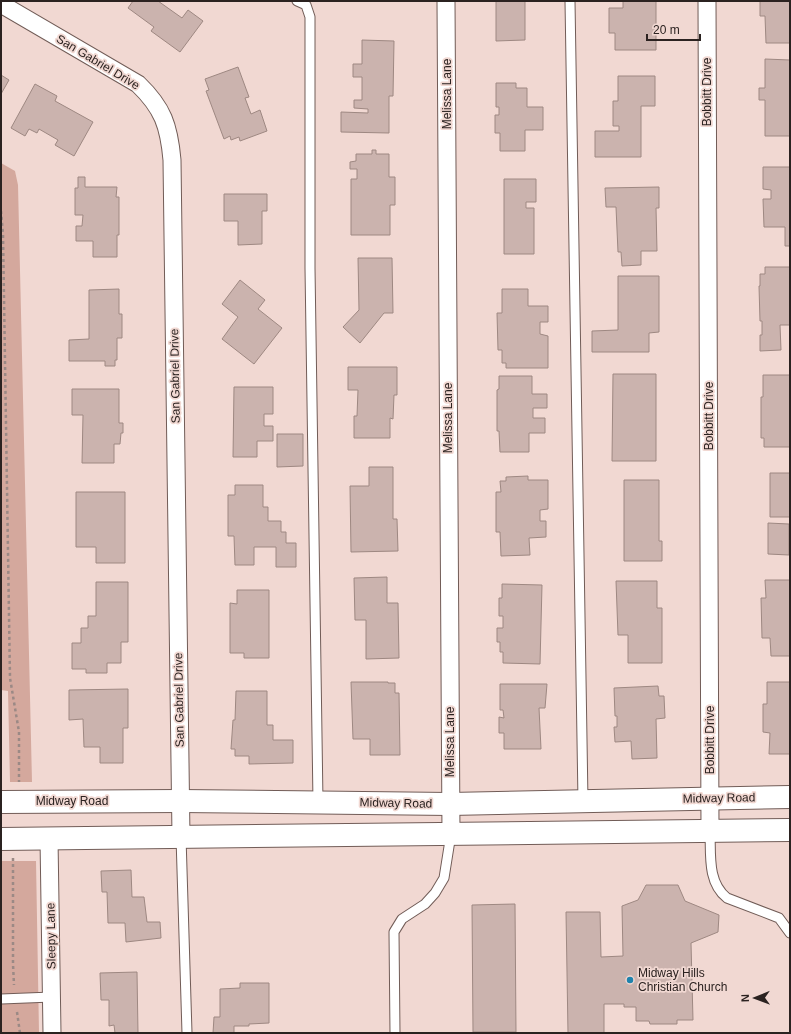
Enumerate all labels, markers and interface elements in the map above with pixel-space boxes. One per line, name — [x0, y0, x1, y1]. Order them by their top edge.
scale bar — [647, 16, 700, 42]
text: 20 m — [653, 23, 680, 37]
street label: San Gabriel Drive — [54, 32, 142, 93]
street label: Bobbitt Drive — [700, 57, 714, 126]
street label: Melissa Lane — [440, 58, 454, 129]
street label: San Gabriel Drive — [167, 328, 183, 423]
street label: Bobbitt Drive — [702, 381, 716, 450]
street label: Melissa Lane — [441, 382, 455, 453]
street label: San Gabriel Drive — [171, 652, 187, 747]
street label: Bobbitt Drive — [703, 705, 717, 774]
street label: Melissa Lane — [443, 706, 457, 777]
street label: Midway Road — [683, 790, 755, 806]
street label: Midway Road — [36, 794, 108, 808]
street label: Midway Road — [360, 795, 432, 811]
street label: Sleepy Lane — [43, 902, 59, 969]
place label: Midway Hills Christian Church — [638, 966, 727, 994]
marker: Midway Hills Christian Church — [625, 975, 635, 985]
north arrow — [735, 978, 775, 1018]
text: N — [739, 994, 751, 1002]

